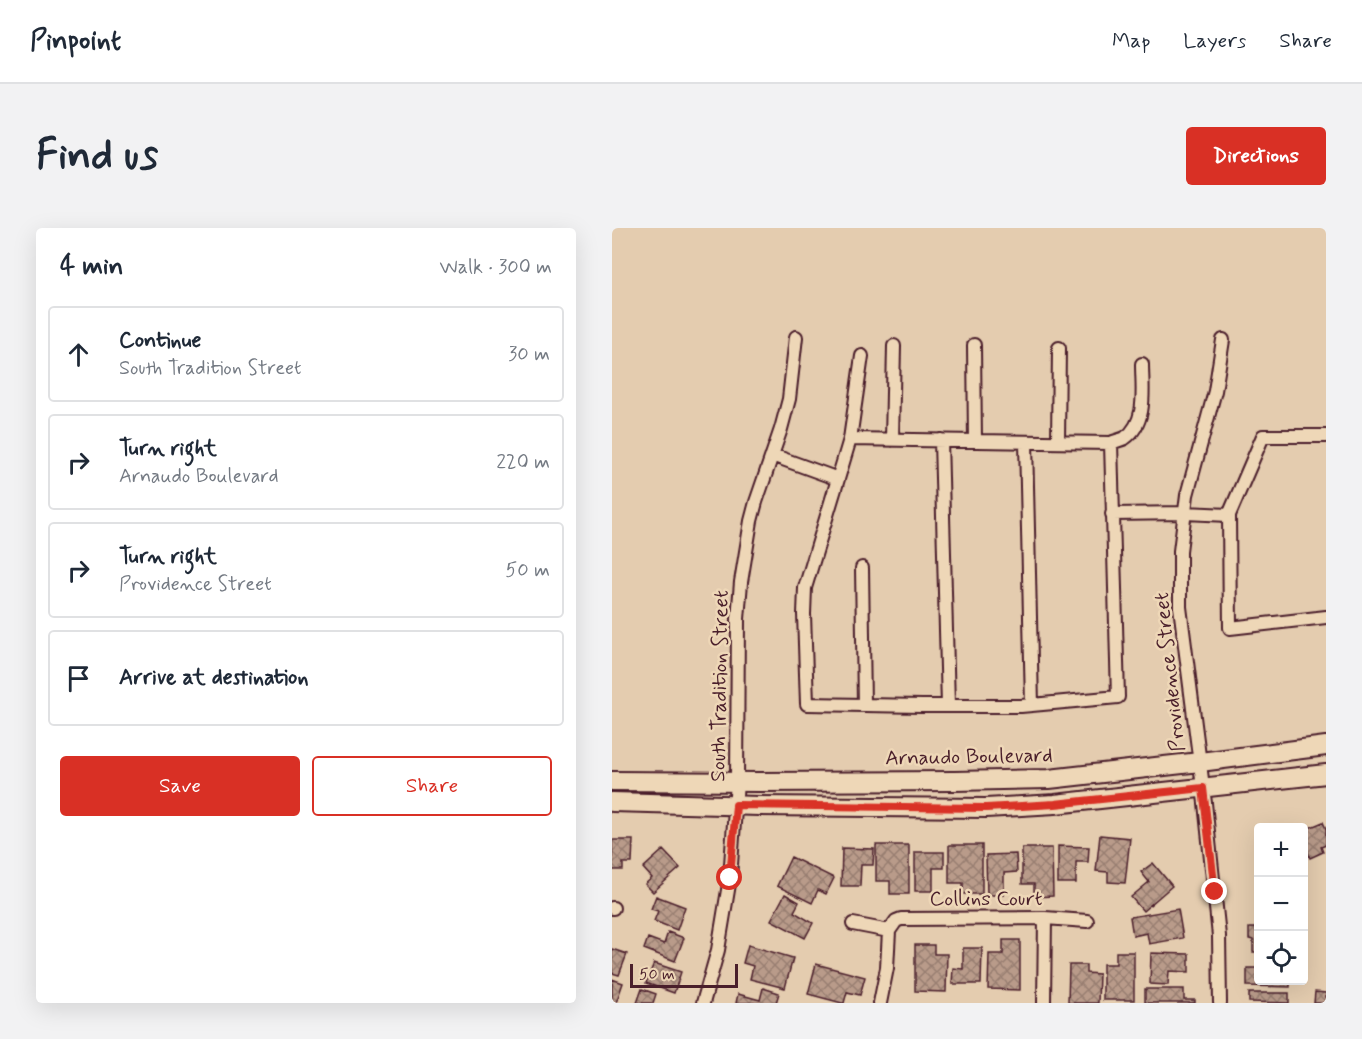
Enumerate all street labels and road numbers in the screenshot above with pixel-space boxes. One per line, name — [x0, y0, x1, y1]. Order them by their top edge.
street label: South Tradition Street — [704, 590, 736, 782]
street label: Providence Street — [1148, 591, 1192, 753]
street label: Arnaudo Boulevard — [885, 742, 1053, 772]
street label: Collins Court — [929, 885, 1043, 913]

